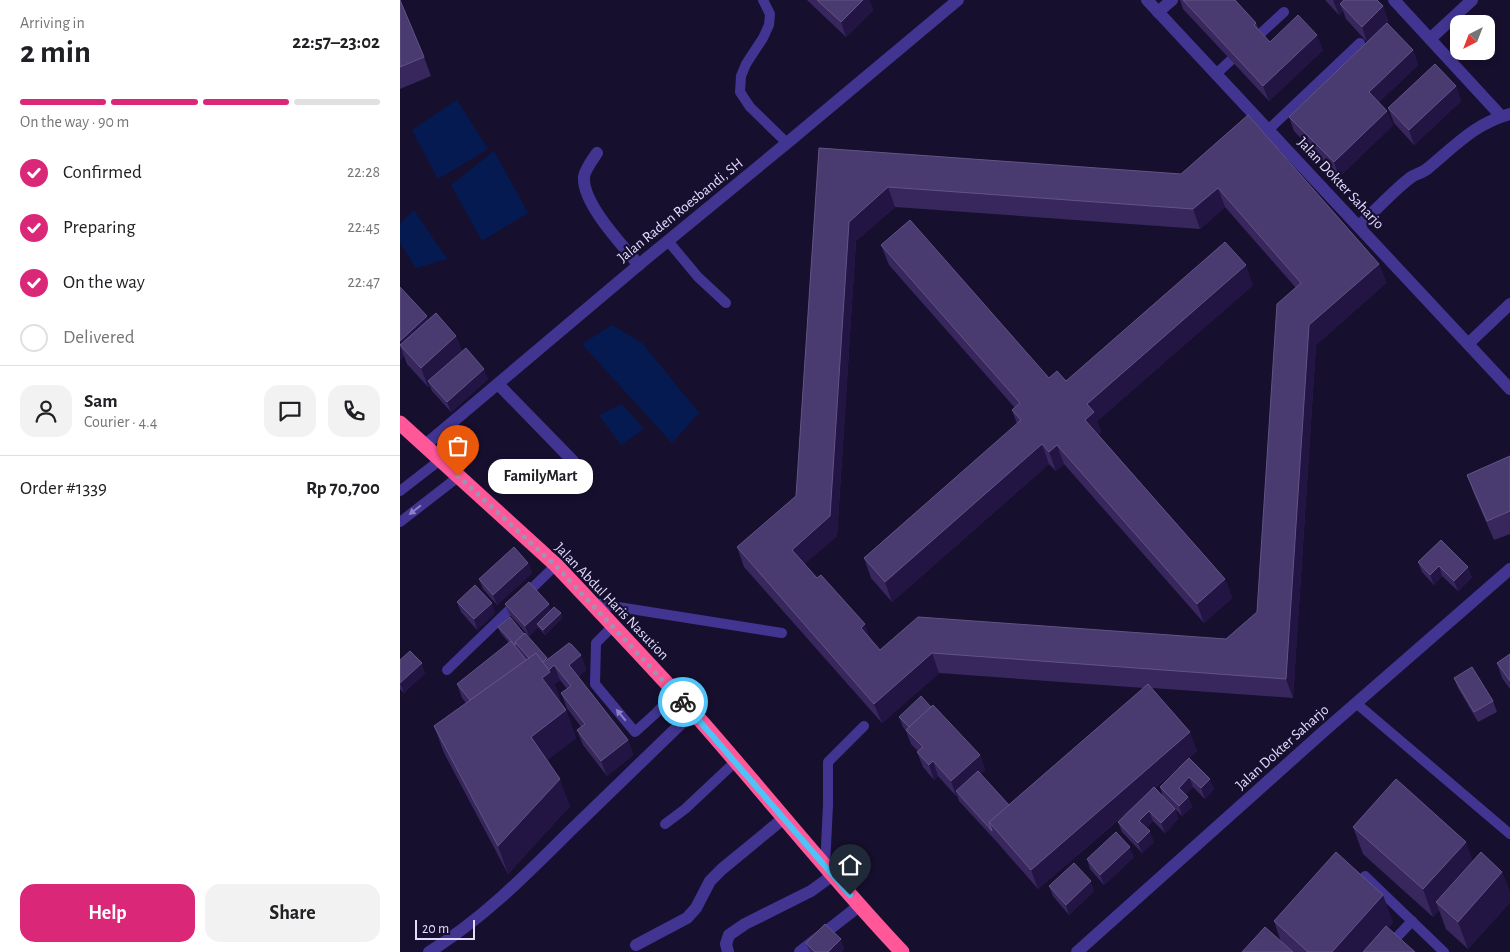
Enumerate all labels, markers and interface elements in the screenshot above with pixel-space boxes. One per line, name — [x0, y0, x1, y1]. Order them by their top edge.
text: Arriving in — [20, 15, 85, 31]
north arrow — [1450, 15, 1495, 60]
map controls — [1450, 15, 1495, 60]
text: 22:57–23:02 — [292, 33, 380, 52]
text: 2 min — [20, 36, 91, 68]
text: On the way · 90 m — [20, 114, 129, 130]
street label: Jalan Dokter Saharjo — [1295, 135, 1387, 232]
street label: Jalan Raden Roesbandi, SH — [615, 155, 746, 265]
icon: check — [20, 159, 48, 187]
text: Confirmed — [63, 163, 142, 182]
text: 22:28 — [347, 164, 380, 180]
icon: check — [20, 214, 48, 242]
text: Preparing — [63, 218, 136, 237]
text: 22:45 — [347, 219, 380, 235]
icon: check — [20, 269, 48, 297]
text: On the way — [63, 273, 145, 292]
text: 22:47 — [347, 274, 380, 290]
text: Delivered — [63, 328, 135, 347]
button: person — [20, 385, 72, 437]
button: chat — [264, 385, 316, 437]
button: phone — [328, 385, 380, 437]
text: Sam — [84, 392, 118, 411]
text: Courier · 4.4 — [84, 414, 157, 430]
pin — [437, 425, 479, 476]
icon: bag — [444, 432, 472, 460]
callout: FamilyMart — [488, 458, 593, 494]
text: FamilyMart — [503, 468, 578, 484]
text: Order #1339 — [20, 479, 107, 498]
text: Rp 70,700 — [306, 479, 380, 498]
one-way arrow — [408, 505, 422, 515]
street label: Jalan Abdul Haris Nasution — [552, 540, 671, 663]
courier — [658, 677, 708, 727]
icon: bike — [669, 688, 697, 716]
street label: Jalan Dokter Saharjo — [1233, 702, 1332, 793]
one-way arrow — [615, 709, 627, 721]
pin — [829, 844, 871, 895]
icon: home — [836, 851, 864, 879]
button: Help — [20, 884, 195, 942]
button: Share — [205, 884, 380, 942]
scale bar — [415, 917, 475, 940]
text: 20 m — [422, 922, 449, 936]

